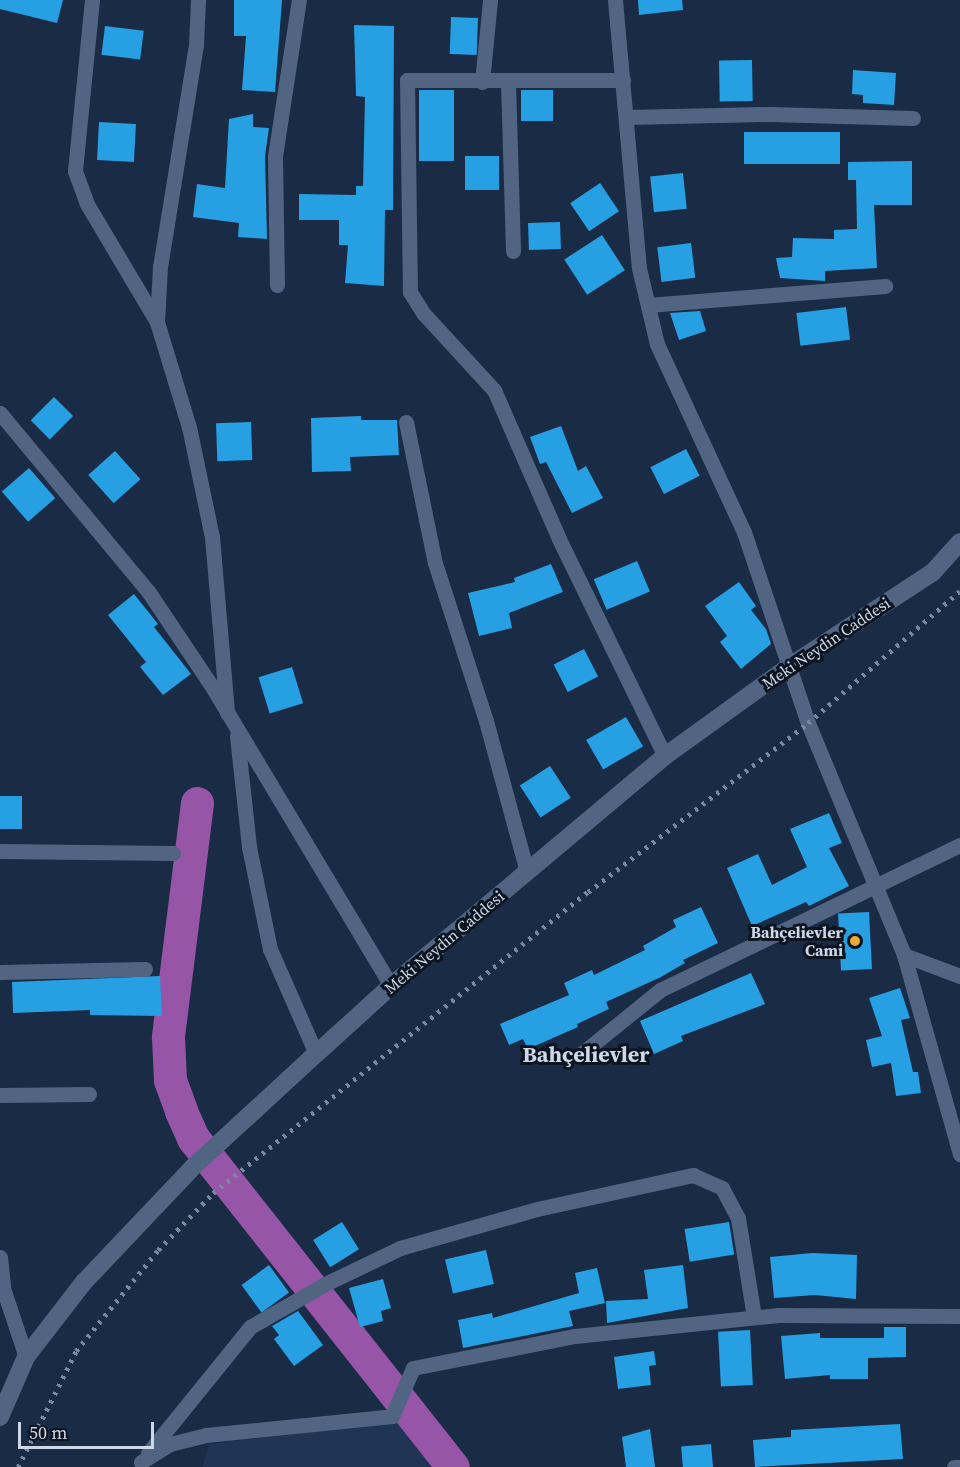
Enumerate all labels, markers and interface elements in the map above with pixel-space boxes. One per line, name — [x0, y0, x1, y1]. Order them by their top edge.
street label: Meki Neydin Caddesi — [758, 593, 894, 693]
street label: Meki Neydin Caddesi — [380, 886, 508, 998]
place label: Bahçelievler Cami — [751, 922, 843, 960]
marker: Bahçelievler Cami — [848, 934, 862, 948]
district label: Bahçelievler — [522, 1042, 650, 1068]
scale bar — [21, 1410, 158, 1448]
text: 50 m — [29, 1420, 67, 1445]

